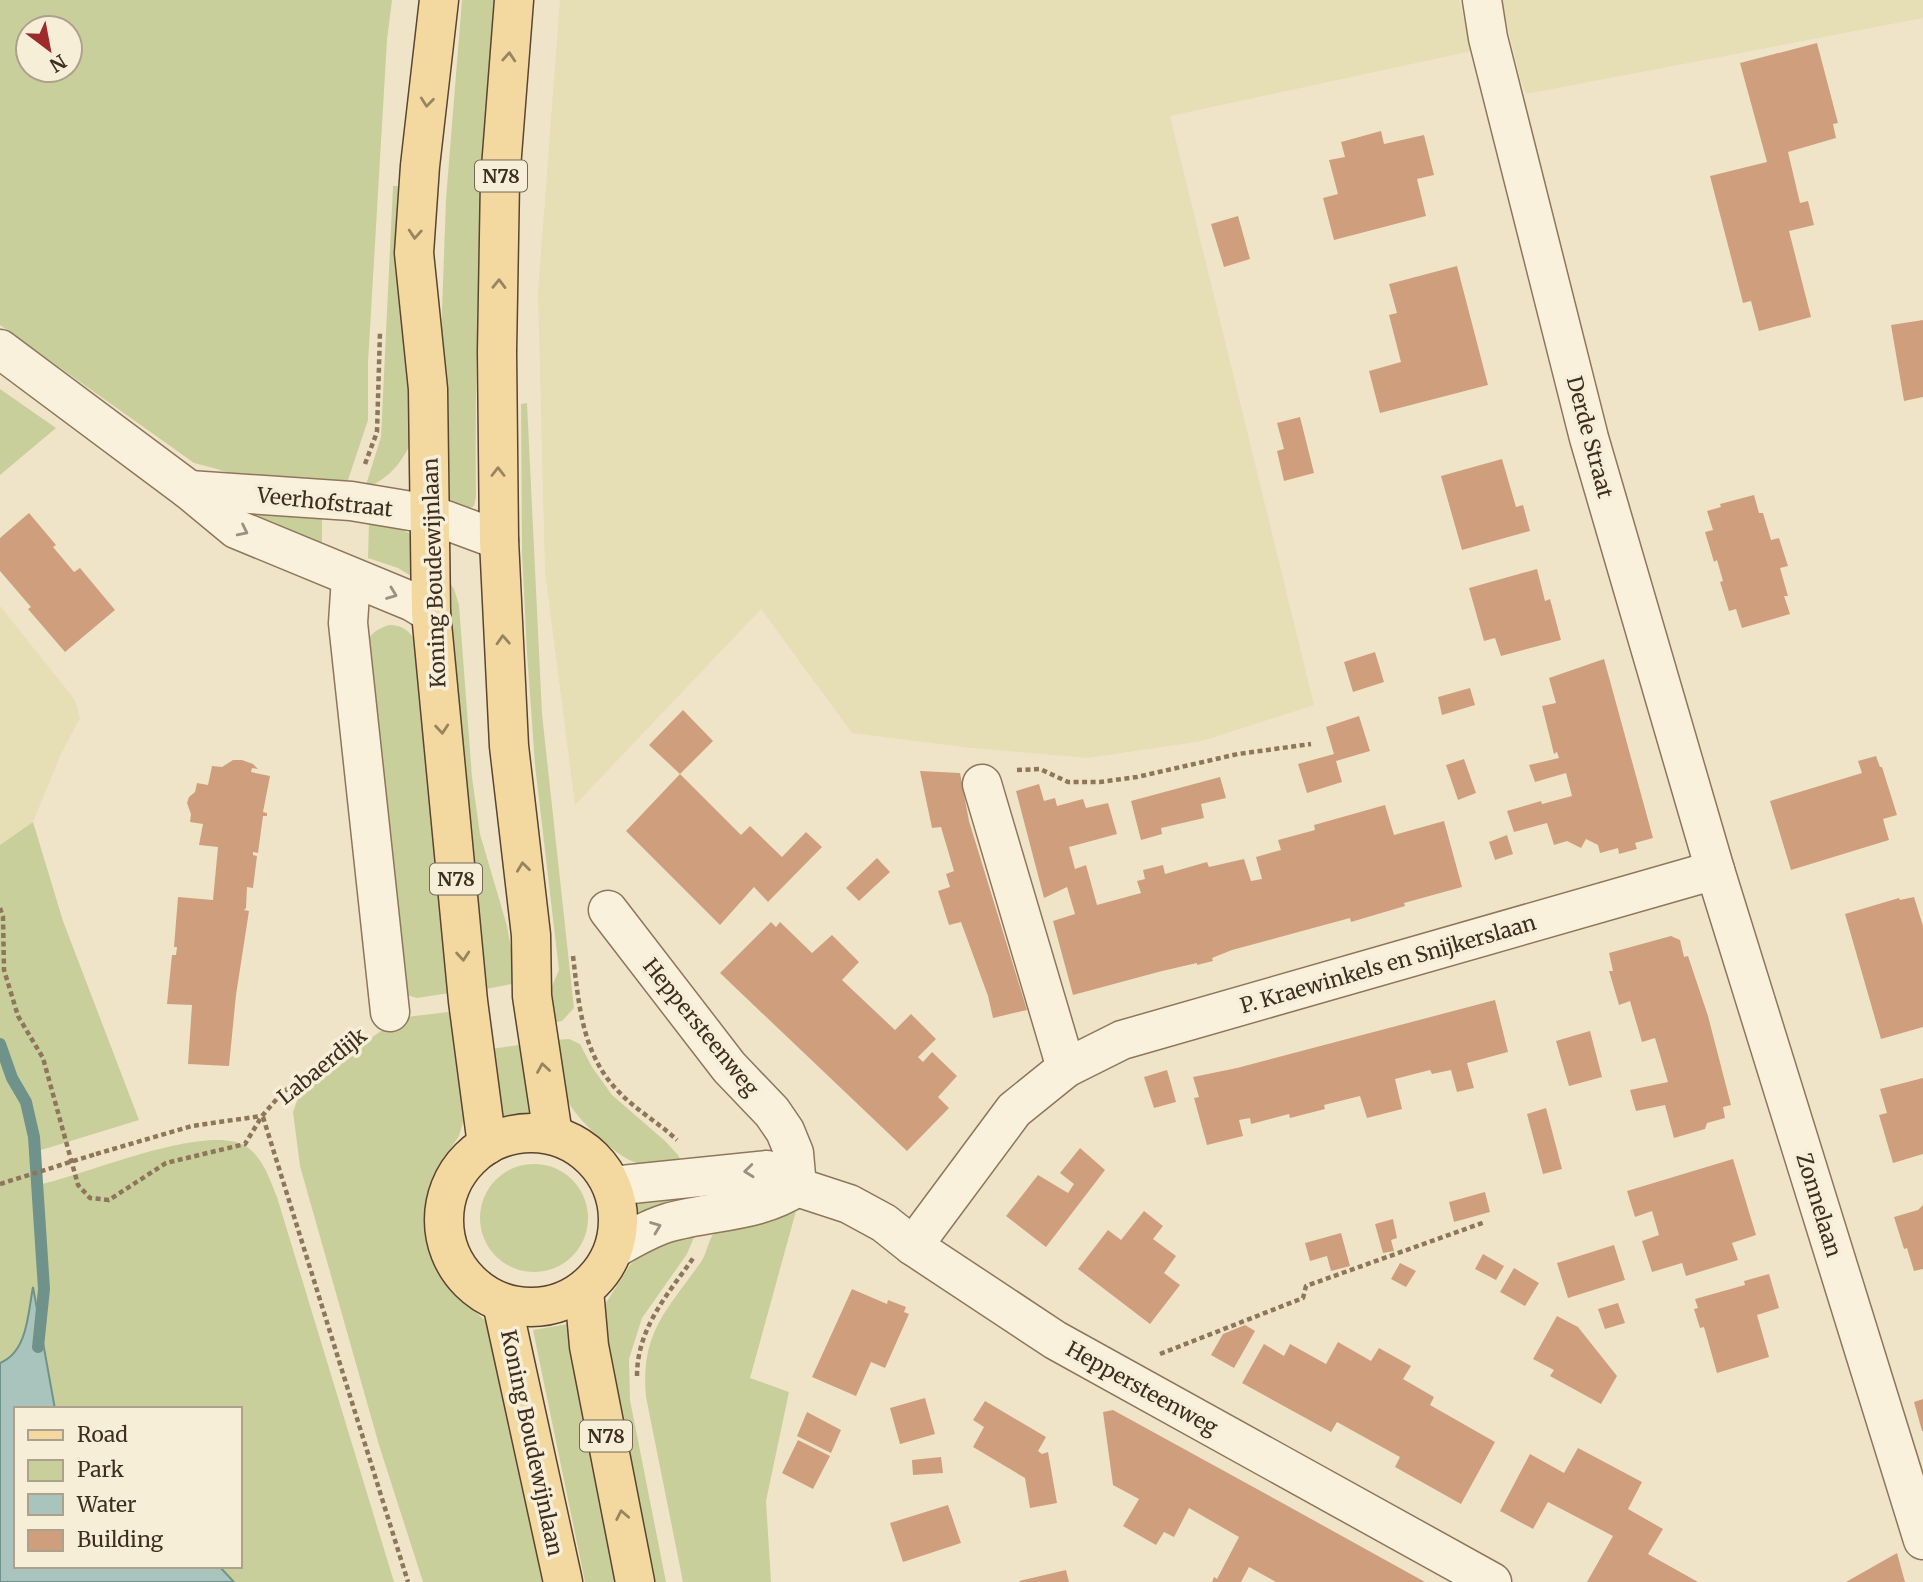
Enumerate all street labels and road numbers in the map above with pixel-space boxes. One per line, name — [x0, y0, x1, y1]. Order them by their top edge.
road number: N78 — [475, 160, 527, 192]
street label: Derde Straat — [1561, 373, 1619, 501]
street label: Koning Boudewijnlaan — [416, 457, 452, 689]
street label: Veerhofstraat — [255, 481, 394, 523]
road number: N78 — [430, 864, 482, 894]
street label: P. Kraewinkels en Snijkerslaan — [1237, 909, 1539, 1019]
street label: Heppersteenweg — [637, 953, 765, 1102]
street label: Labaerdijk — [272, 1021, 373, 1110]
street label: Zonnelaan — [1790, 1150, 1848, 1261]
street label: Koning Boudewijnlaan — [495, 1328, 569, 1559]
street label: Heppersteenweg — [1061, 1335, 1223, 1441]
road number: N78 — [580, 1420, 632, 1452]

